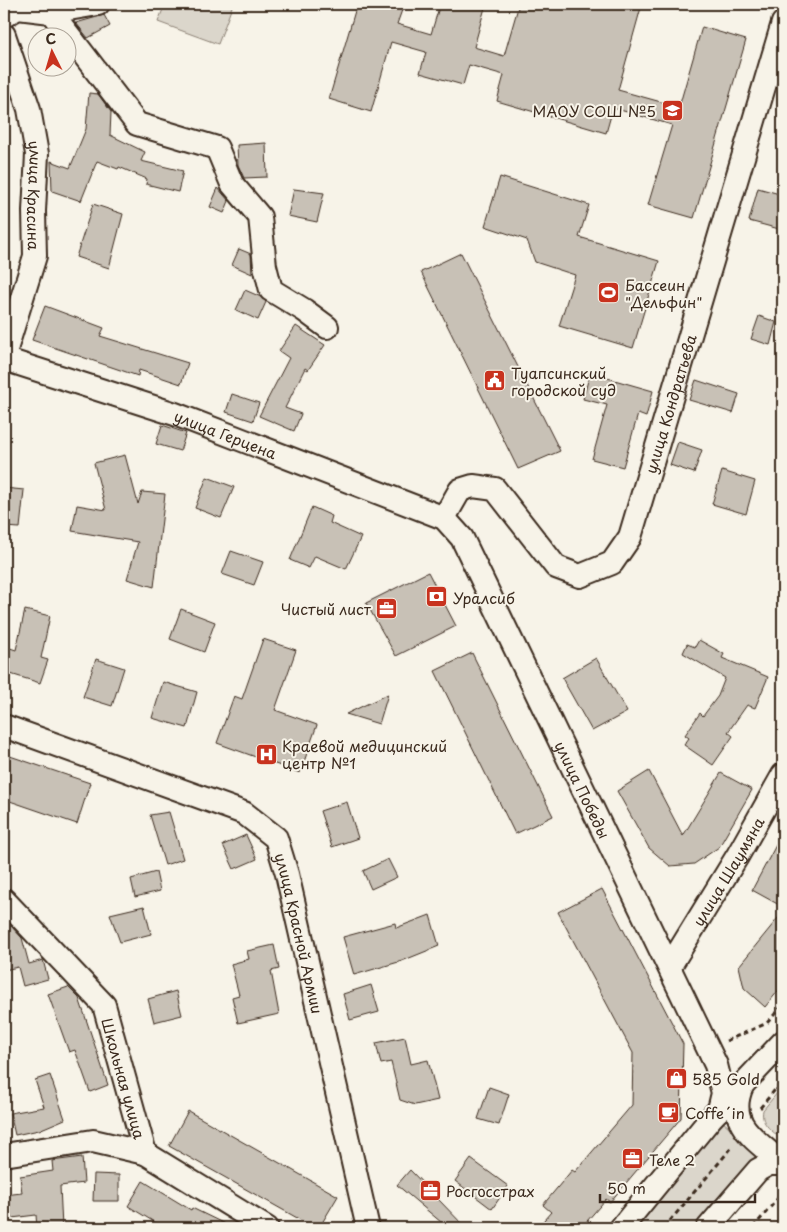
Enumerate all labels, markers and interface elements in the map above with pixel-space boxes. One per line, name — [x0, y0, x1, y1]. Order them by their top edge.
north arrow — [28, 28, 78, 78]
text: С — [45, 28, 57, 49]
school or university icon: МАОУ СОШ №5 — [660, 98, 684, 122]
place label: МАОУ СОШ №5 — [533, 99, 656, 122]
street label: улица Красина — [22, 138, 49, 251]
place label: Бассеин "Дельфин" — [625, 273, 703, 313]
sports icon: Бассеин "Дельфин" — [597, 281, 621, 305]
street label: улица Кондратьева — [638, 331, 701, 476]
place label: Туапсинский городской суд — [511, 361, 616, 401]
public building icon: Туапсинский городской суд — [483, 369, 507, 393]
street label: улица Герцена — [171, 403, 281, 464]
bank icon: Уралсиб — [425, 585, 449, 609]
place label: Уралсиб — [453, 586, 515, 609]
office icon: Чистый лист — [375, 596, 399, 620]
place label: Чистый лист — [281, 597, 372, 620]
place label: Краевой медицинский центр №1 — [282, 734, 447, 774]
street label: улица Победы — [550, 737, 617, 842]
hospital icon: Краевой медицинский центр №1 — [254, 742, 278, 766]
street label: улица Шаумяна — [686, 812, 769, 930]
street label: улица Красной Армии — [270, 850, 330, 1016]
street label: Школьная улица — [97, 1015, 152, 1142]
shop icon: 585 Gold — [664, 1066, 688, 1090]
place label: 585 Gold — [692, 1067, 760, 1090]
cafe icon: Coffe´in — [657, 1100, 681, 1124]
place label: Coffe´in — [685, 1101, 745, 1124]
office icon: Теле 2 — [621, 1147, 645, 1171]
place label: Теле 2 — [649, 1148, 695, 1171]
scale bar — [600, 1172, 754, 1204]
text: 50 m — [607, 1176, 646, 1199]
office icon: Росгосстрах — [418, 1178, 442, 1202]
place label: Росгосстрах — [446, 1179, 535, 1202]

